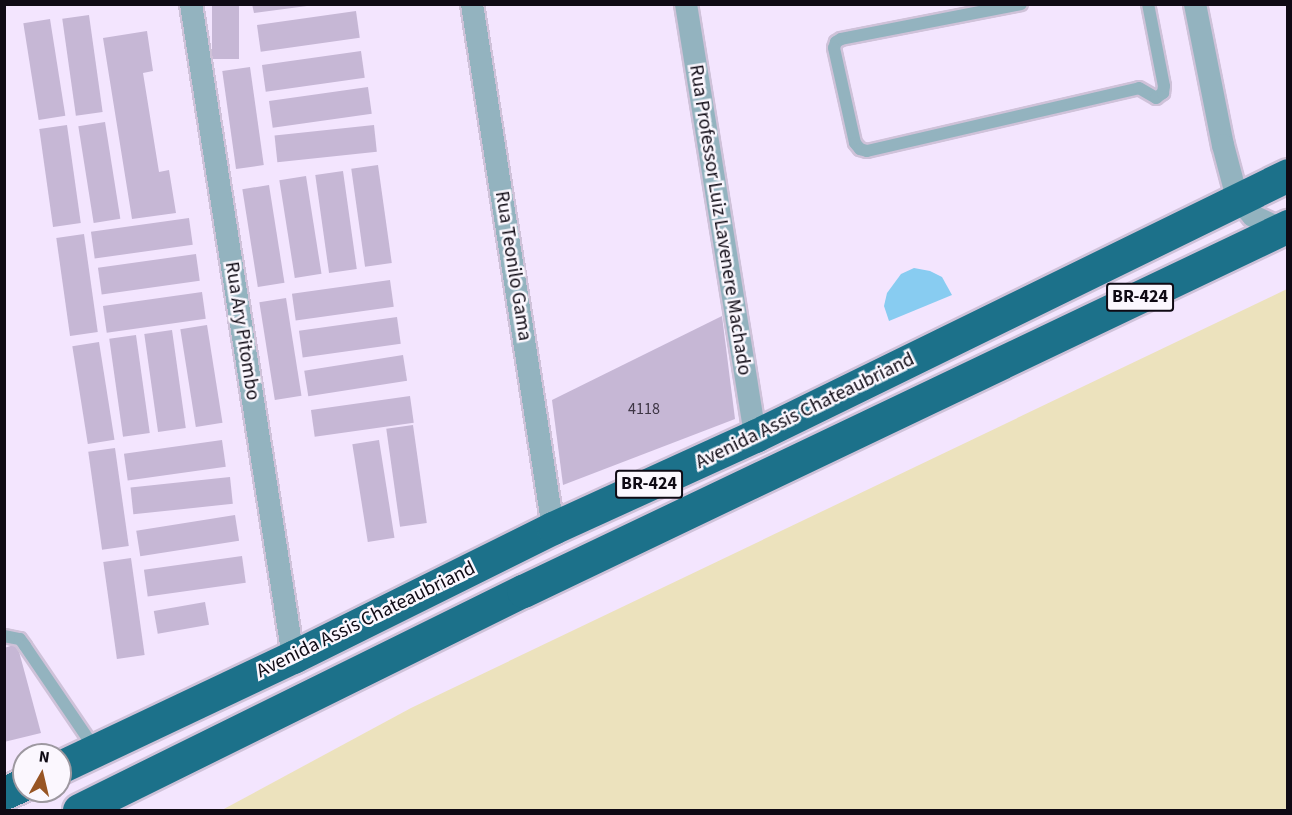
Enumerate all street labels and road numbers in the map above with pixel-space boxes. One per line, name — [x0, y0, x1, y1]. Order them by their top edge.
street label: Rua Professor Luiz Lavenere Machado — [684, 63, 756, 377]
street label: Rua Teonilo Gama — [489, 189, 537, 343]
street label: Rua Ary Pitombo — [219, 260, 265, 402]
road number: BR-424 — [1106, 282, 1174, 312]
street label: Avenida Assis Chateaubriand — [692, 347, 918, 475]
road number: BR-424 — [614, 469, 684, 499]
street label: Avenida Assis Chateaubriand — [253, 556, 479, 684]

